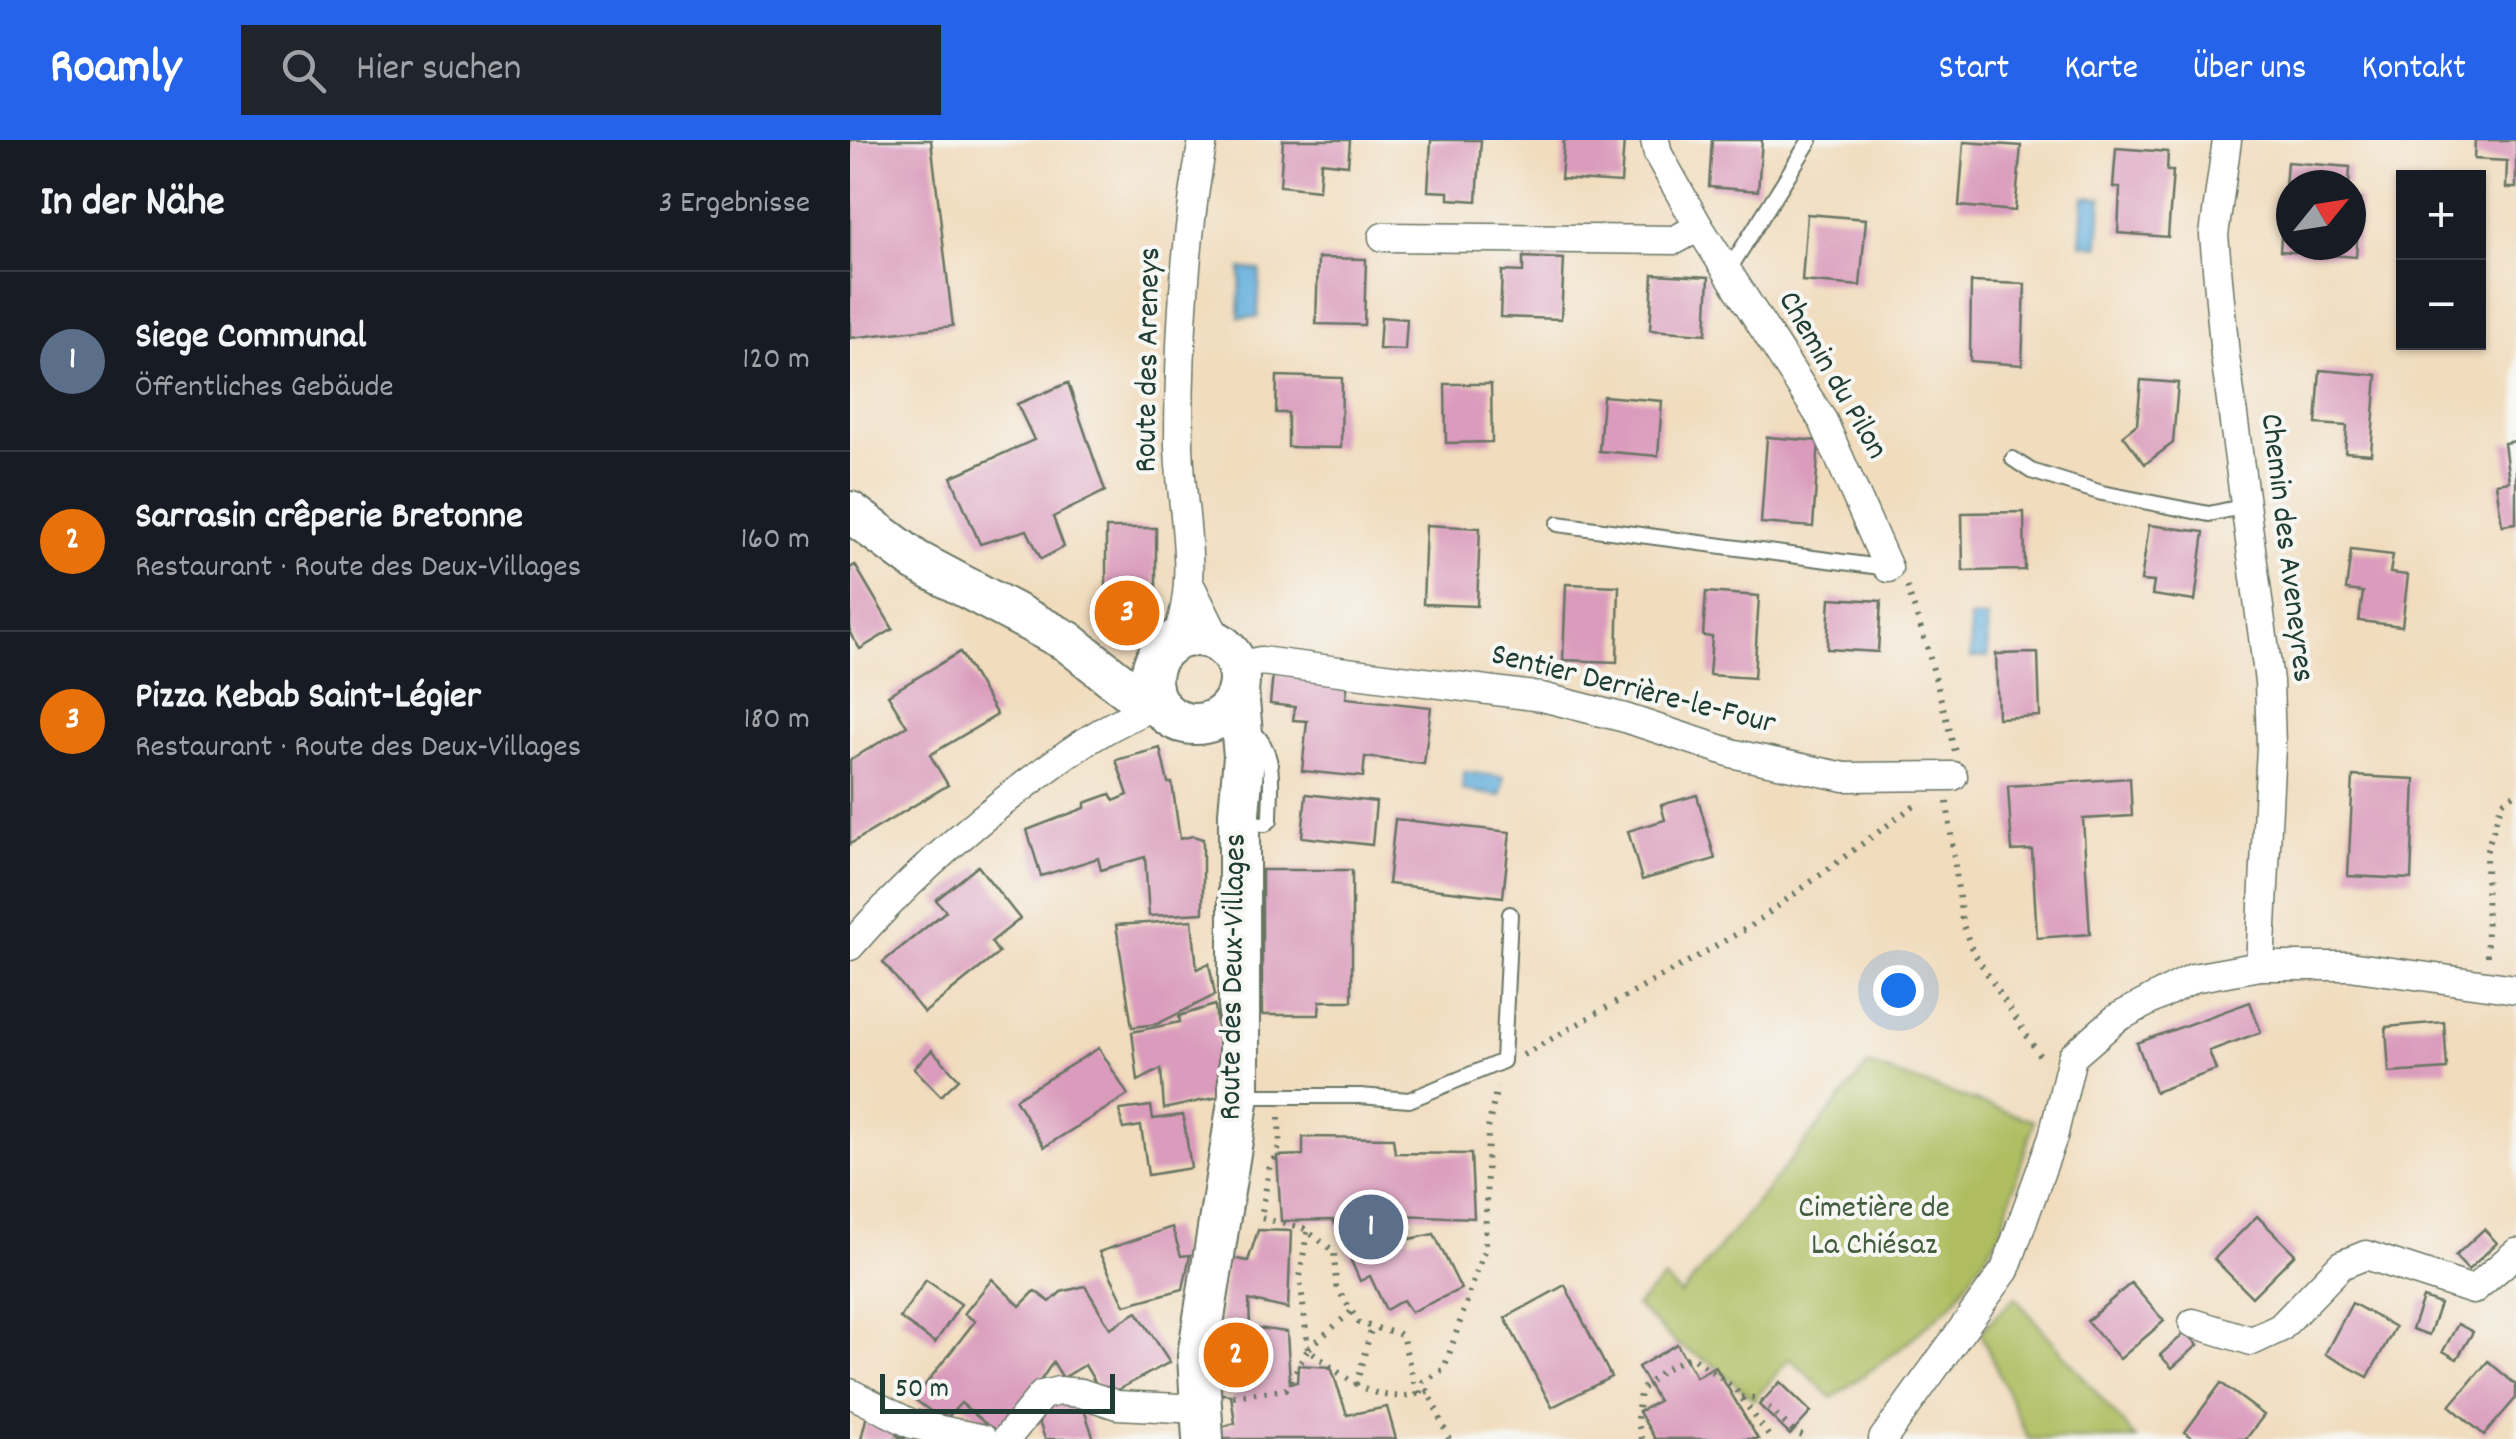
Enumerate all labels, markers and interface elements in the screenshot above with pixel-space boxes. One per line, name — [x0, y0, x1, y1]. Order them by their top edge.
search box — [241, 25, 941, 115]
text: Roamly — [50, 36, 181, 105]
icon: search — [276, 43, 331, 98]
text: Hier suchen — [356, 43, 521, 98]
text: Start — [1939, 45, 2009, 95]
text: Karte — [2064, 45, 2138, 95]
text: Über uns — [2193, 45, 2306, 95]
text: Kontakt — [2361, 45, 2466, 95]
north arrow — [2276, 170, 2366, 260]
map controls — [2396, 170, 2486, 350]
button: + — [2396, 170, 2486, 260]
text: In der Nähe — [40, 175, 225, 235]
text: 3 Ergebnisse — [658, 182, 810, 228]
street label: Route des Areneys — [1125, 247, 1175, 473]
button: − — [2396, 260, 2486, 350]
street label: Chemin du Pilon — [1764, 283, 1898, 469]
text: Siege Communal — [135, 311, 366, 366]
text: 1 — [69, 338, 76, 384]
text: 120 m — [742, 338, 810, 384]
text: Öffentliches Gebäude — [135, 366, 394, 412]
street label: Chemin des Aveneyres — [2246, 411, 2324, 685]
text: Sarrasin crêperie Bretonne — [135, 491, 523, 546]
text: 2 — [66, 518, 79, 564]
text: 160 m — [741, 518, 810, 564]
text: Restaurant · Route des Deux-Villages — [135, 546, 581, 592]
pin: 3 — [1094, 576, 1160, 650]
street label: Sentier Derrière-le-Four — [1486, 633, 1780, 749]
text: Pizza Kebab Saint-Légier — [135, 671, 481, 726]
text: 3 — [65, 698, 80, 744]
text: 180 m — [743, 698, 810, 744]
text: Restaurant · Route des Deux-Villages — [135, 726, 581, 772]
street label: Route des Deux-Villages — [1209, 833, 1261, 1121]
your location — [1873, 965, 1924, 1016]
park label: Cimetière de La Chiésaz — [1798, 1187, 1950, 1270]
pin: 1 — [1338, 1190, 1404, 1264]
pin: 2 — [1204, 1318, 1268, 1392]
scale bar — [880, 1369, 1115, 1414]
text: 50 m — [895, 1371, 949, 1411]

